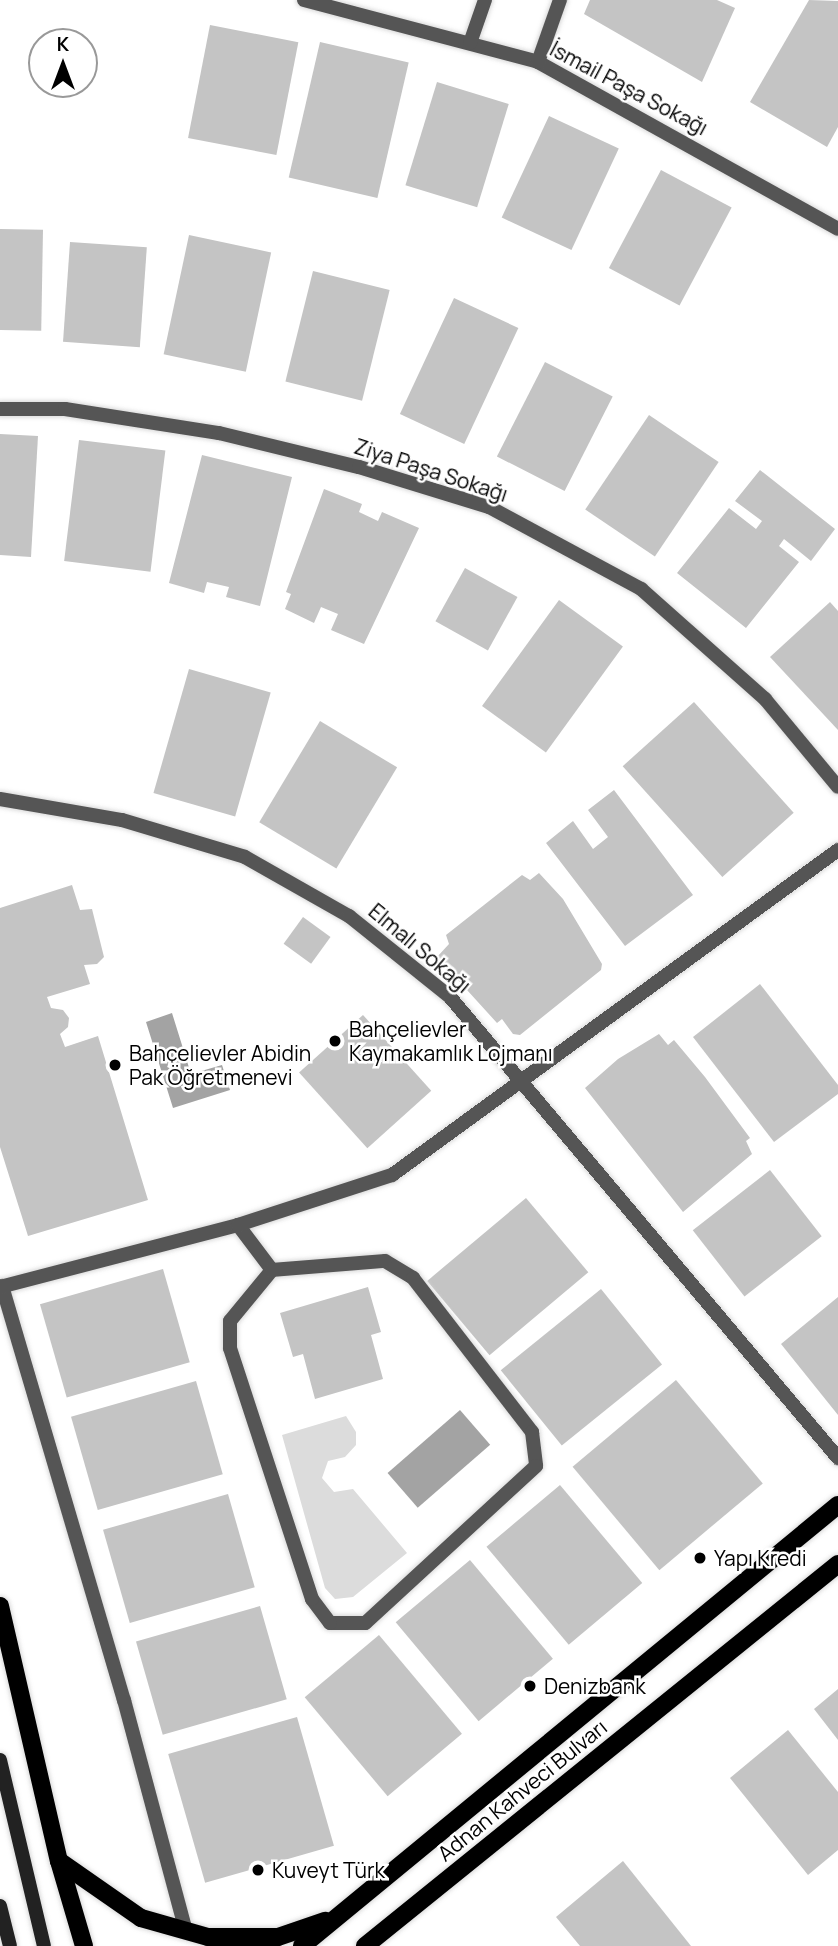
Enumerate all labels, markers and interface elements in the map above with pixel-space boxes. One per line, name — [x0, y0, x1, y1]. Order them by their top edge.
north arrow — [28, 28, 98, 98]
text: K — [57, 31, 69, 57]
street label: İsmail Paşa Sokağı — [546, 36, 712, 140]
street label: Ziya Paşa Sokağı — [351, 433, 511, 507]
street label: Elmalı Sokağı — [364, 898, 476, 998]
place label: Bahçelievler Kaymakamlık Lojmanı — [349, 1016, 553, 1066]
marker: Bahçelievler Kaymakamlık Lojmanı — [327, 1033, 343, 1049]
place label: Bahçelievler Abidin Pak Öğretmenevi — [129, 1040, 311, 1090]
marker: Bahçelievler Abidin Pak Öğretmenevi — [107, 1057, 123, 1073]
place label: Yapı Kredi — [714, 1545, 807, 1571]
marker: Yapı Kredi — [692, 1550, 708, 1566]
place label: Denizbank — [544, 1673, 646, 1699]
marker: Denizbank — [522, 1678, 538, 1694]
street label: Adnan Kahveci Bulvarı — [432, 1714, 612, 1866]
place label: Kuveyt Türk — [272, 1857, 385, 1883]
marker: Kuveyt Türk — [250, 1862, 266, 1878]

